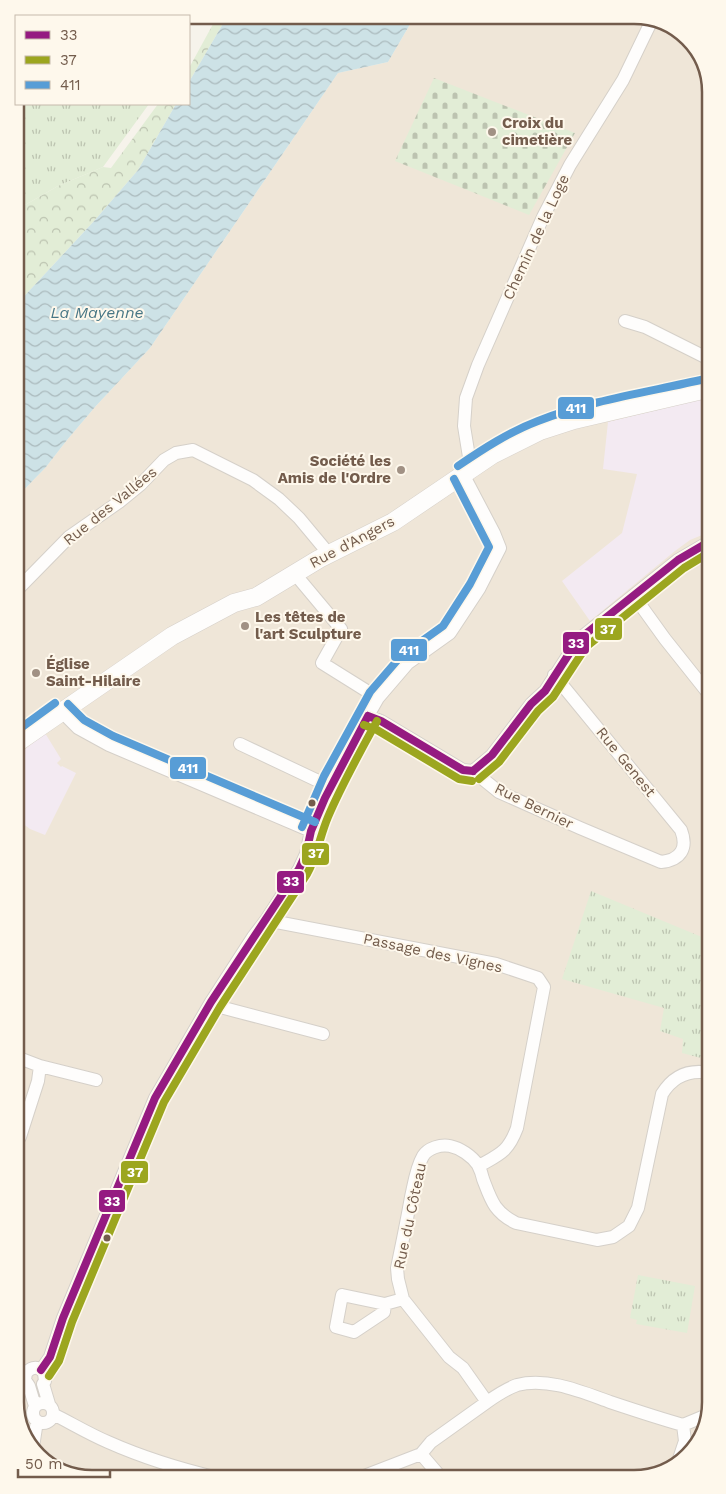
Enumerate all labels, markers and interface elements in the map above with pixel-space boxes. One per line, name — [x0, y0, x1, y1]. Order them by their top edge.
legend — [15, 15, 190, 105]
text: 33 — [60, 26, 78, 44]
text: 37 — [60, 51, 77, 69]
text: 411 — [60, 76, 81, 94]
place label: Croix du cimetière — [502, 114, 573, 149]
marker: Croix du cimetière — [486, 126, 498, 138]
street label: Chemin de la Loge — [499, 171, 573, 303]
water label: La Mayenne — [50, 303, 144, 322]
line badge: 411 — [557, 396, 595, 420]
text: 411 — [566, 400, 586, 416]
place label: Société les Amis de l'Ordre — [278, 452, 391, 487]
street label: Rue des Vallées — [60, 463, 160, 549]
marker: Société les Amis de l'Ordre — [395, 464, 407, 476]
street label: Rue d'Angers — [306, 512, 398, 572]
place label: Les têtes de l'art Sculpture — [255, 608, 362, 643]
line badge: 37 — [594, 617, 623, 641]
marker: Les têtes de l'art Sculpture — [239, 620, 251, 632]
text: 37 — [600, 621, 617, 637]
line badge: 33 — [562, 631, 590, 655]
text: 33 — [568, 635, 584, 651]
line badge: 411 — [390, 638, 428, 662]
text: 411 — [399, 642, 419, 658]
place label: Église Saint-Hilaire — [46, 655, 141, 690]
marker: Église Saint-Hilaire — [30, 667, 42, 679]
street label: Rue Genest — [592, 724, 660, 801]
line badge: 411 — [169, 756, 207, 780]
text: 411 — [178, 760, 198, 776]
street label: Rue Bernier — [492, 779, 576, 833]
unlabelled marker — [307, 798, 317, 808]
line badge: 37 — [301, 842, 330, 866]
text: 37 — [308, 845, 325, 861]
line badge: 33 — [276, 870, 305, 894]
text: 33 — [283, 873, 299, 889]
street label: Passage des Vignes — [362, 929, 504, 977]
line badge: 37 — [120, 1160, 149, 1184]
street label: Rue du Côteau — [390, 1161, 430, 1271]
text: 37 — [127, 1164, 144, 1180]
line badge: 33 — [98, 1189, 126, 1213]
text: 33 — [104, 1193, 120, 1209]
unlabelled marker — [102, 1233, 112, 1243]
scale bar — [18, 1446, 110, 1478]
text: 50 m — [25, 1455, 62, 1473]

